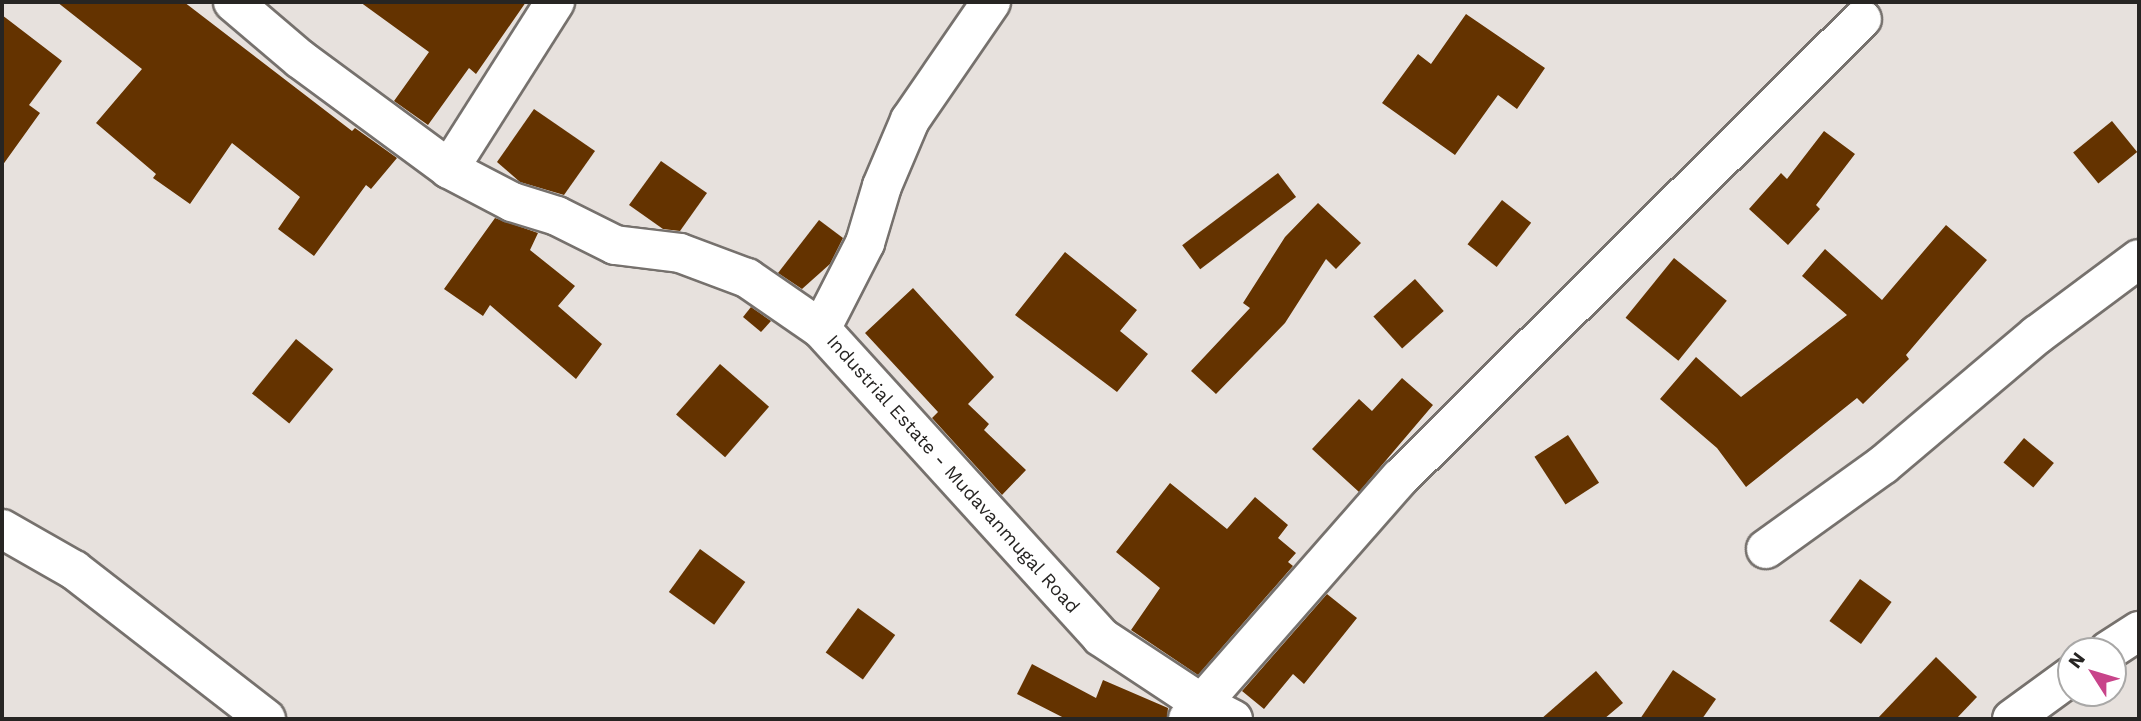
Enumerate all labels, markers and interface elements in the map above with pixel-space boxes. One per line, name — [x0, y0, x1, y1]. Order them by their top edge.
street label: Industrial Estate - Mudavanmugal Road — [821, 329, 1085, 619]
north arrow — [2057, 637, 2127, 707]
text: N — [2063, 648, 2090, 673]

